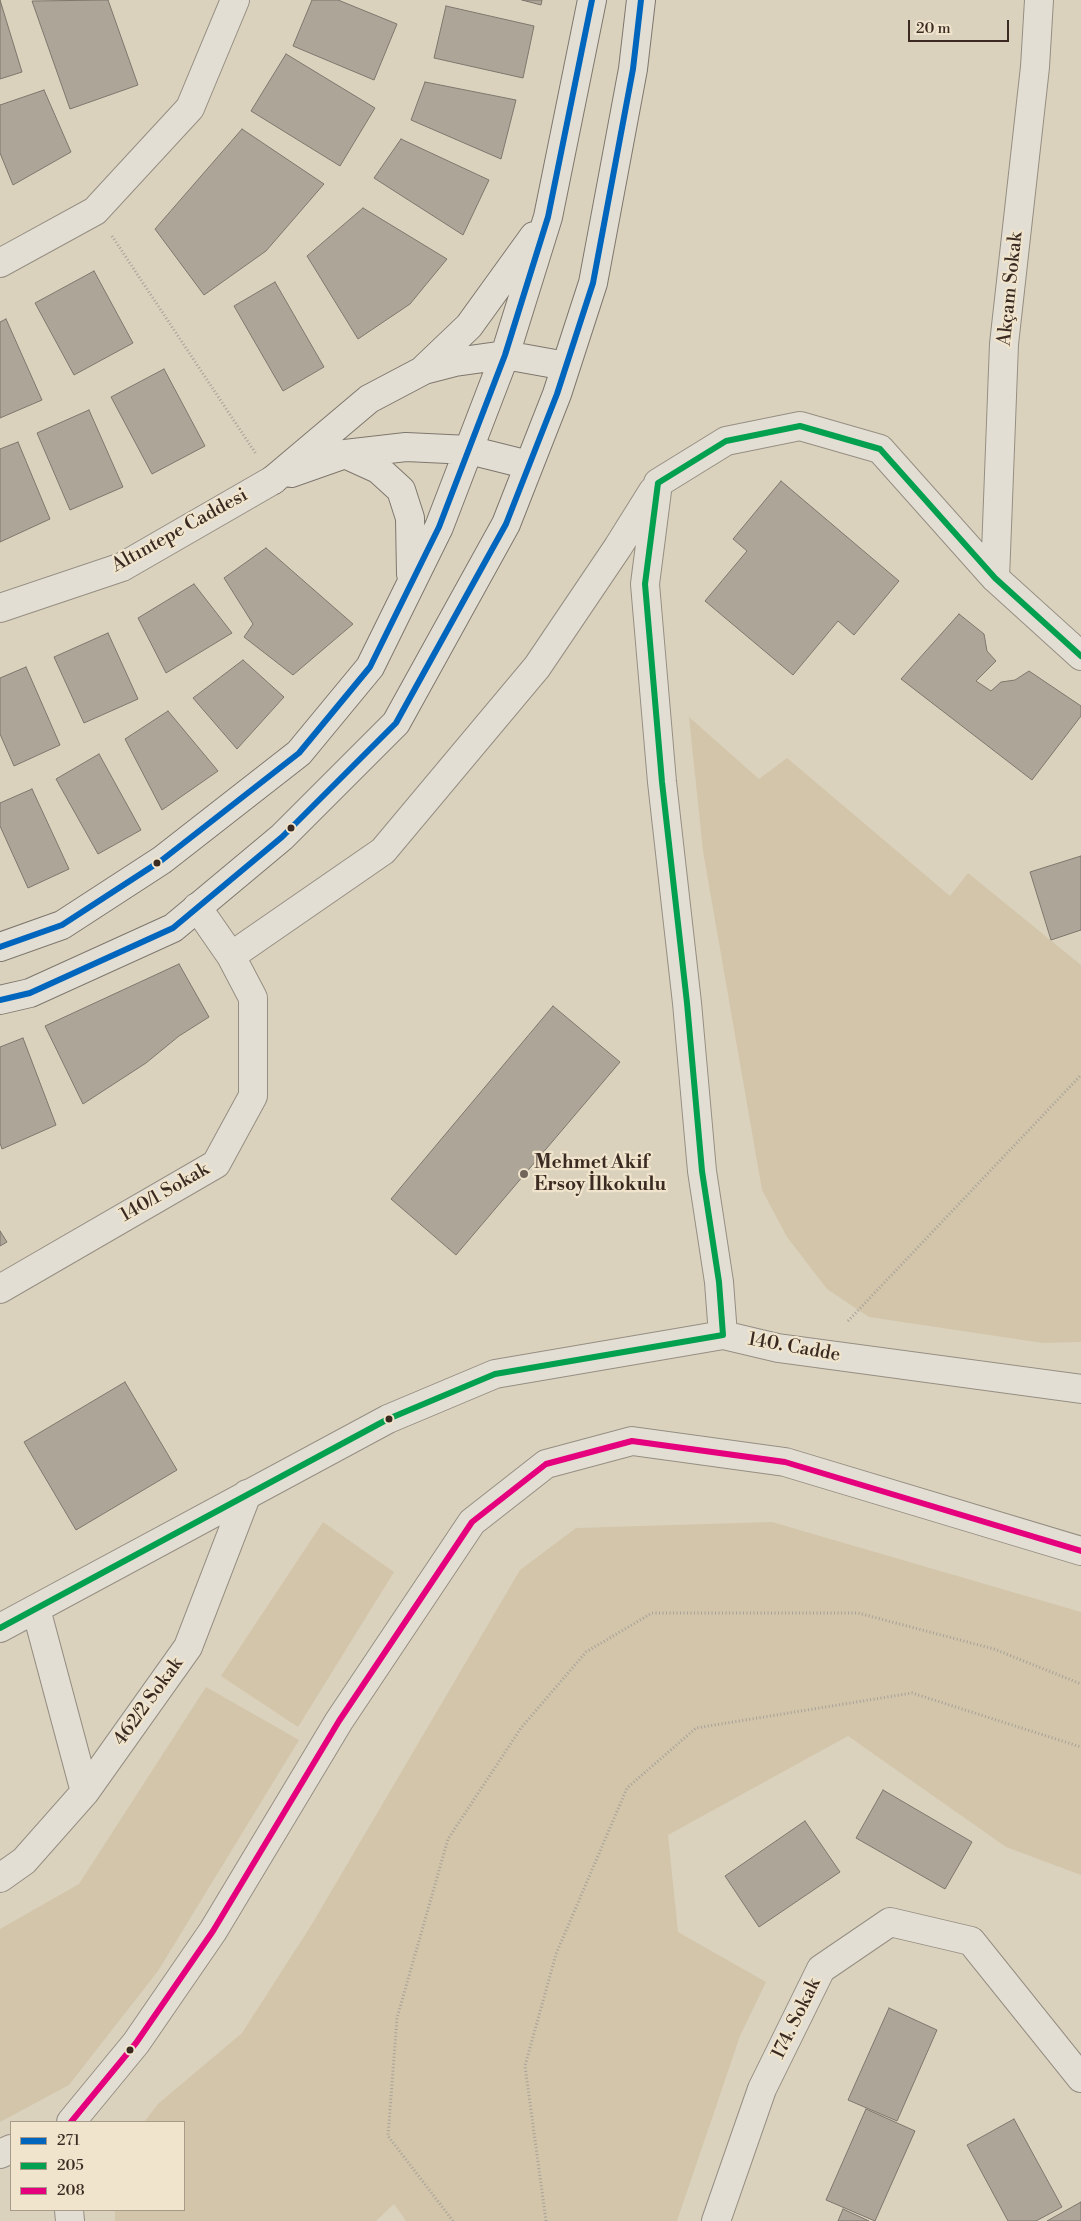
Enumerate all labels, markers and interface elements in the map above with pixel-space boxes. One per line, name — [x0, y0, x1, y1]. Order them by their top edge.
scale bar — [911, 10, 1012, 42]
text: 20 m — [916, 19, 951, 38]
street label: Akçam Sokak — [994, 231, 1028, 347]
street label: Altıntepe Caddesi — [108, 484, 252, 578]
unlabelled marker — [286, 823, 296, 833]
unlabelled marker — [152, 858, 162, 868]
place label: Mehmet Akif Ersoy İlkokulu — [534, 1152, 666, 1196]
street label: 140/1 Sokak — [117, 1158, 213, 1228]
marker: Mehmet Akif Ersoy İlkokulu — [518, 1168, 530, 1180]
street label: 140. Cadde — [746, 1329, 842, 1367]
unlabelled marker — [384, 1414, 394, 1424]
street label: 462/2 Sokak — [109, 1653, 189, 1751]
street label: 174. Sokak — [768, 1975, 826, 2063]
unlabelled marker — [125, 2045, 135, 2055]
legend — [10, 2121, 185, 2211]
text: 271 — [57, 2131, 80, 2150]
text: 205 — [57, 2156, 84, 2175]
text: 208 — [57, 2181, 85, 2200]

